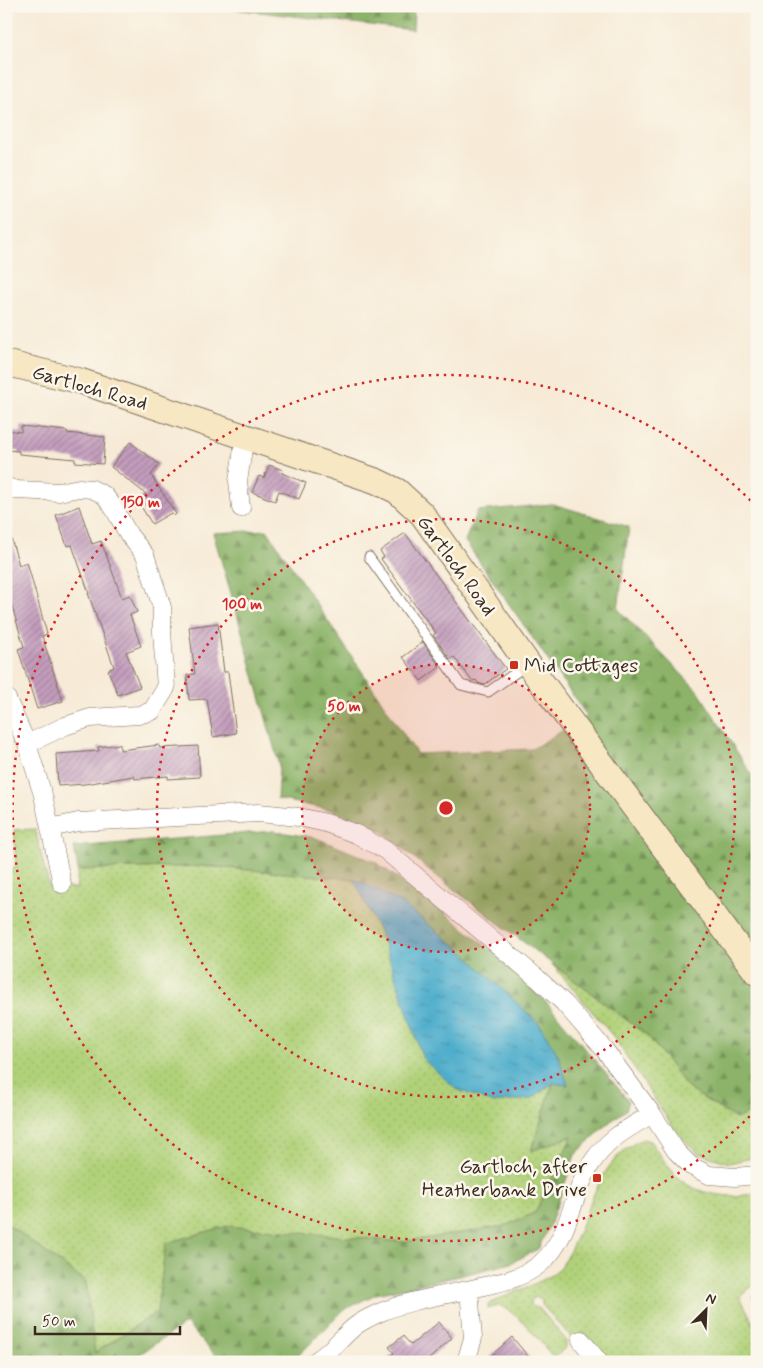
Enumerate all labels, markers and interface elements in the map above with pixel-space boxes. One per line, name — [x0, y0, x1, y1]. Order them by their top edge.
street label: Gartloch Road — [29, 359, 150, 418]
text: 150 m — [120, 493, 160, 513]
street label: Gartloch Road — [410, 510, 502, 622]
text: 100 m — [222, 595, 262, 615]
place label: Mid Cottages — [524, 653, 638, 680]
marker: Mid Cottages — [508, 659, 520, 671]
text: 50 m — [327, 697, 361, 717]
centre of rings — [437, 799, 455, 817]
place label: Gartloch, after Heatherbank Drive — [422, 1154, 588, 1204]
marker: Gartloch, after Heatherbank Drive — [591, 1172, 603, 1184]
north arrow — [680, 1286, 730, 1336]
text: N — [703, 1289, 719, 1309]
scale bar — [35, 1303, 180, 1335]
text: 50 m — [42, 1312, 76, 1332]

